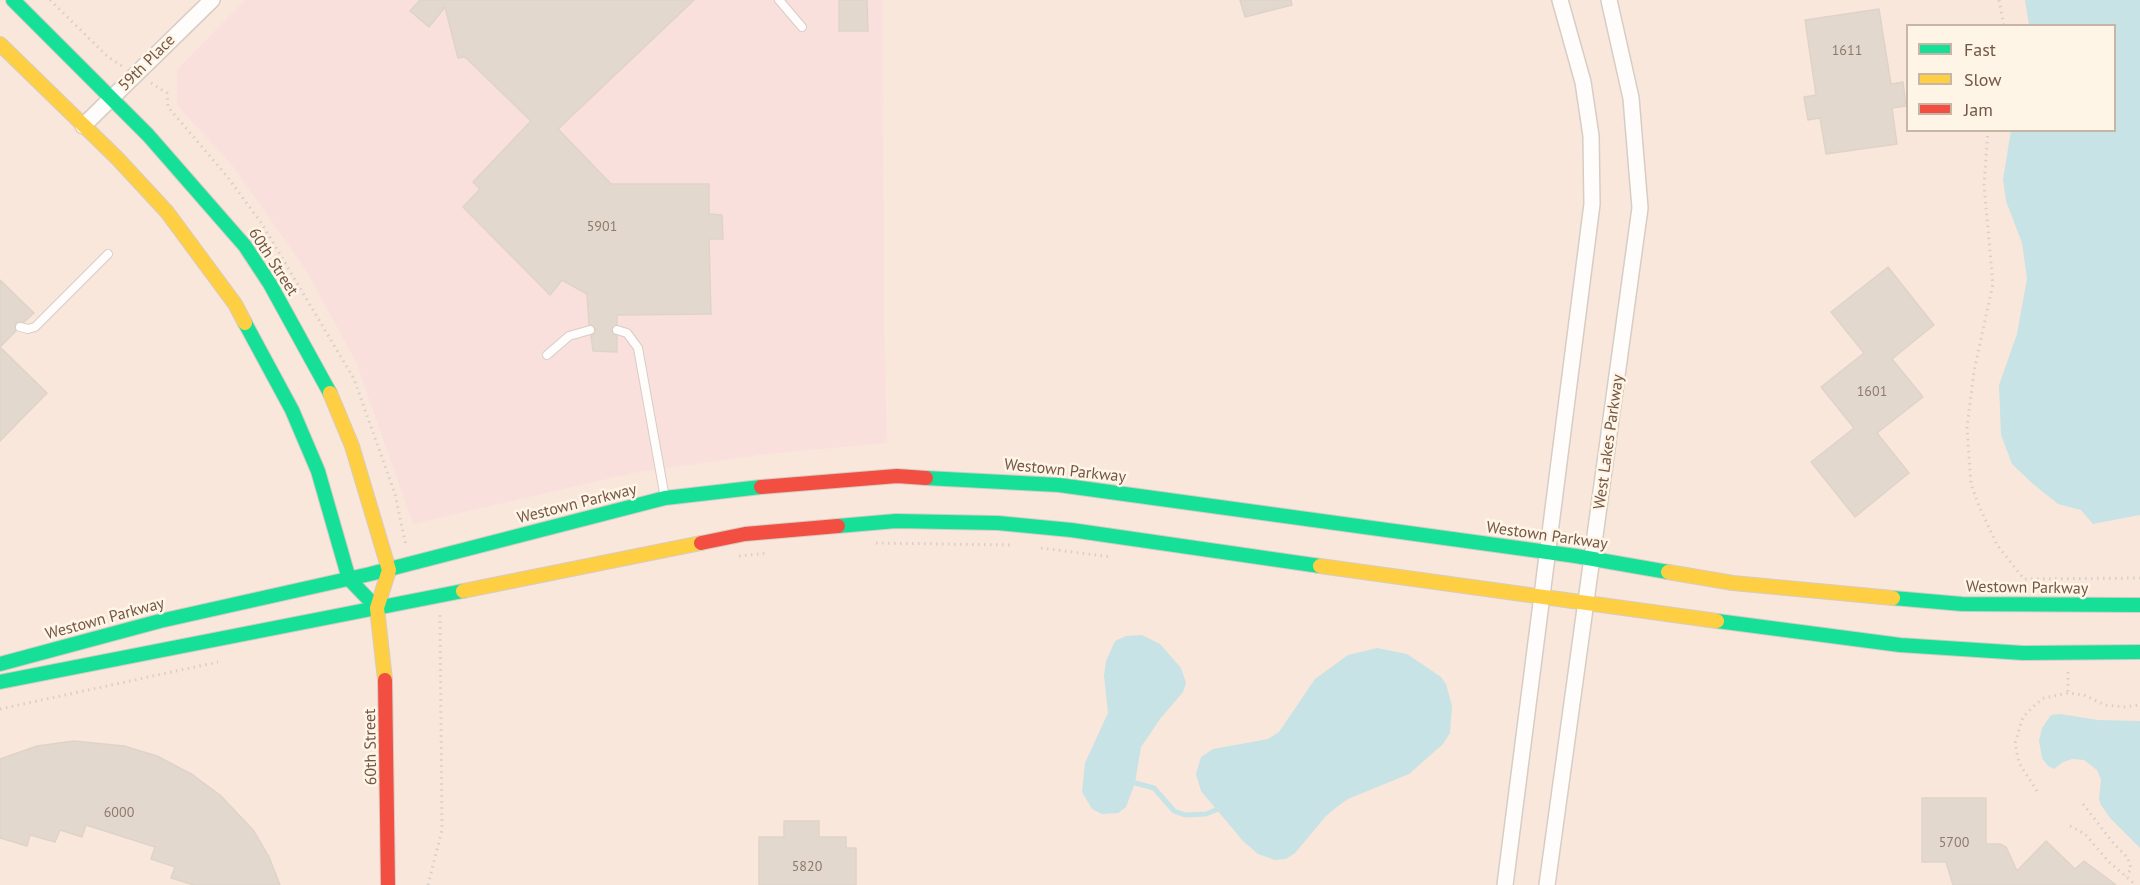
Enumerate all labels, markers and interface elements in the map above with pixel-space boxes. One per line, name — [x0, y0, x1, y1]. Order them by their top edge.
legend — [1906, 24, 2116, 132]
street label: 59th Place — [115, 31, 179, 95]
text: Fast — [1964, 38, 1996, 61]
house number: 1611 — [1832, 43, 1862, 59]
text: Slow — [1964, 68, 2002, 91]
text: Jam — [1964, 98, 1993, 121]
house number: 5901 — [587, 219, 617, 235]
street label: 60th Street — [244, 225, 302, 299]
street label: West Lakes Parkway — [1590, 373, 1628, 511]
house number: 1601 — [1857, 384, 1887, 400]
street label: Westown Parkway — [1003, 455, 1127, 487]
street label: Westown Parkway — [515, 480, 639, 528]
street label: Westown Parkway — [1485, 518, 1609, 554]
street label: Westown Parkway — [1966, 577, 2088, 599]
street label: Westown Parkway — [43, 594, 167, 644]
street label: 60th Street — [361, 708, 381, 786]
house number: 6000 — [104, 805, 134, 821]
house number: 5700 — [1939, 835, 1969, 851]
house number: 5820 — [792, 859, 822, 875]

